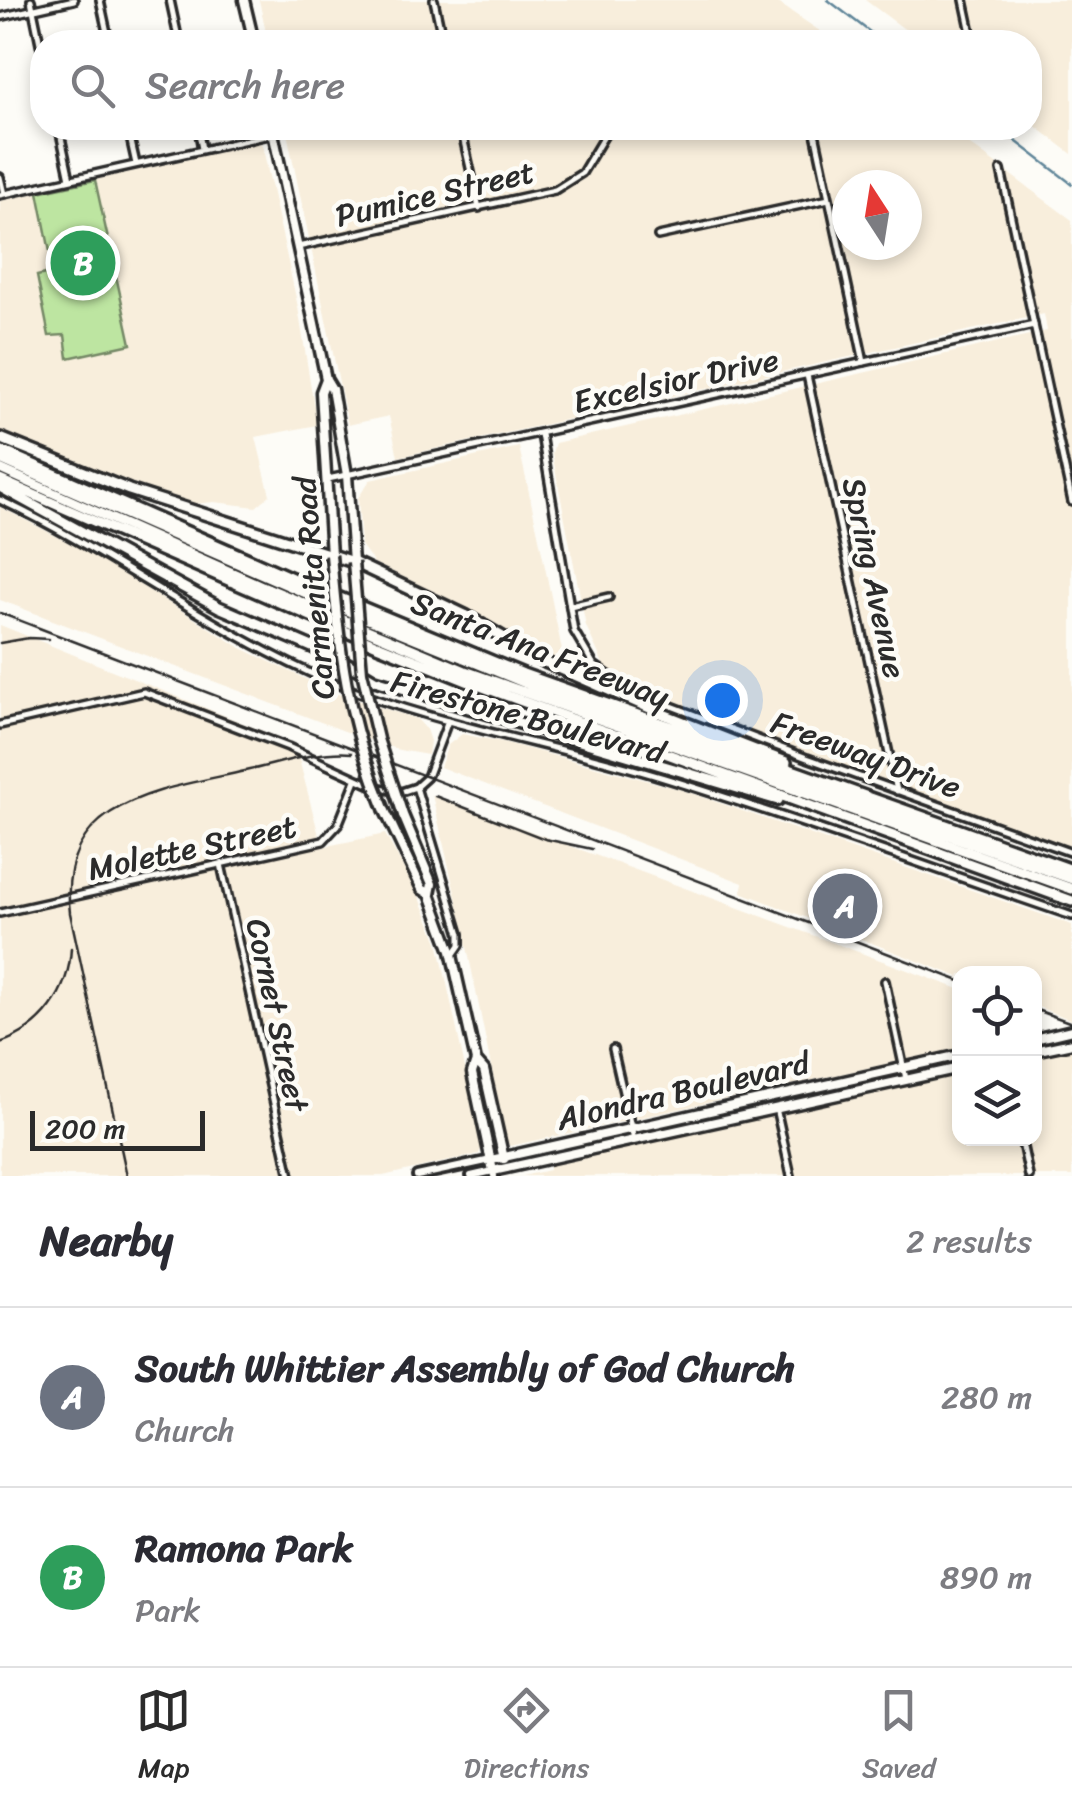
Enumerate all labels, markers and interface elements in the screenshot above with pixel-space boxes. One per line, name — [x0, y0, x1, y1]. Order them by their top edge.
search box — [30, 30, 1042, 140]
text: Search here — [145, 52, 345, 119]
icon: search — [65, 58, 120, 113]
street label: Pumice Street — [330, 143, 540, 245]
north arrow — [832, 170, 922, 260]
pin: B — [51, 226, 116, 300]
street label: Excelsior Drive — [568, 331, 784, 431]
street label: Carmenita Road — [276, 472, 352, 702]
street label: Spring Avenue — [825, 472, 923, 684]
street label: Santa Ana Freeway — [403, 575, 678, 726]
street label: Firestone Boulevard — [385, 653, 673, 781]
your location — [697, 675, 748, 726]
street label: Freeway Drive — [763, 694, 969, 816]
street label: Molette Street — [82, 798, 302, 898]
pin: A — [812, 868, 878, 944]
street label: Cornet Street — [229, 913, 326, 1118]
map controls — [952, 966, 1042, 1146]
button: locate — [952, 966, 1042, 1056]
street label: Alondra Boulevard — [550, 1034, 817, 1148]
button: layers — [952, 1056, 1042, 1146]
text: 200 m — [45, 1104, 125, 1153]
scale bar — [30, 1106, 205, 1150]
text: Nearby — [40, 1204, 173, 1278]
text: 2 results — [906, 1213, 1032, 1270]
text: South Whittier Assembly of God Church — [135, 1335, 795, 1402]
text: A — [62, 1369, 83, 1426]
text: 280 m — [941, 1369, 1032, 1426]
text: Church — [135, 1402, 235, 1459]
text: Ramona Park — [135, 1515, 353, 1582]
text: B — [62, 1549, 83, 1606]
text: 890 m — [940, 1549, 1032, 1606]
text: Park — [135, 1582, 201, 1639]
tab: Map — [136, 1683, 191, 1792]
tab: Directions — [464, 1683, 589, 1792]
tab: Saved — [862, 1683, 936, 1792]

